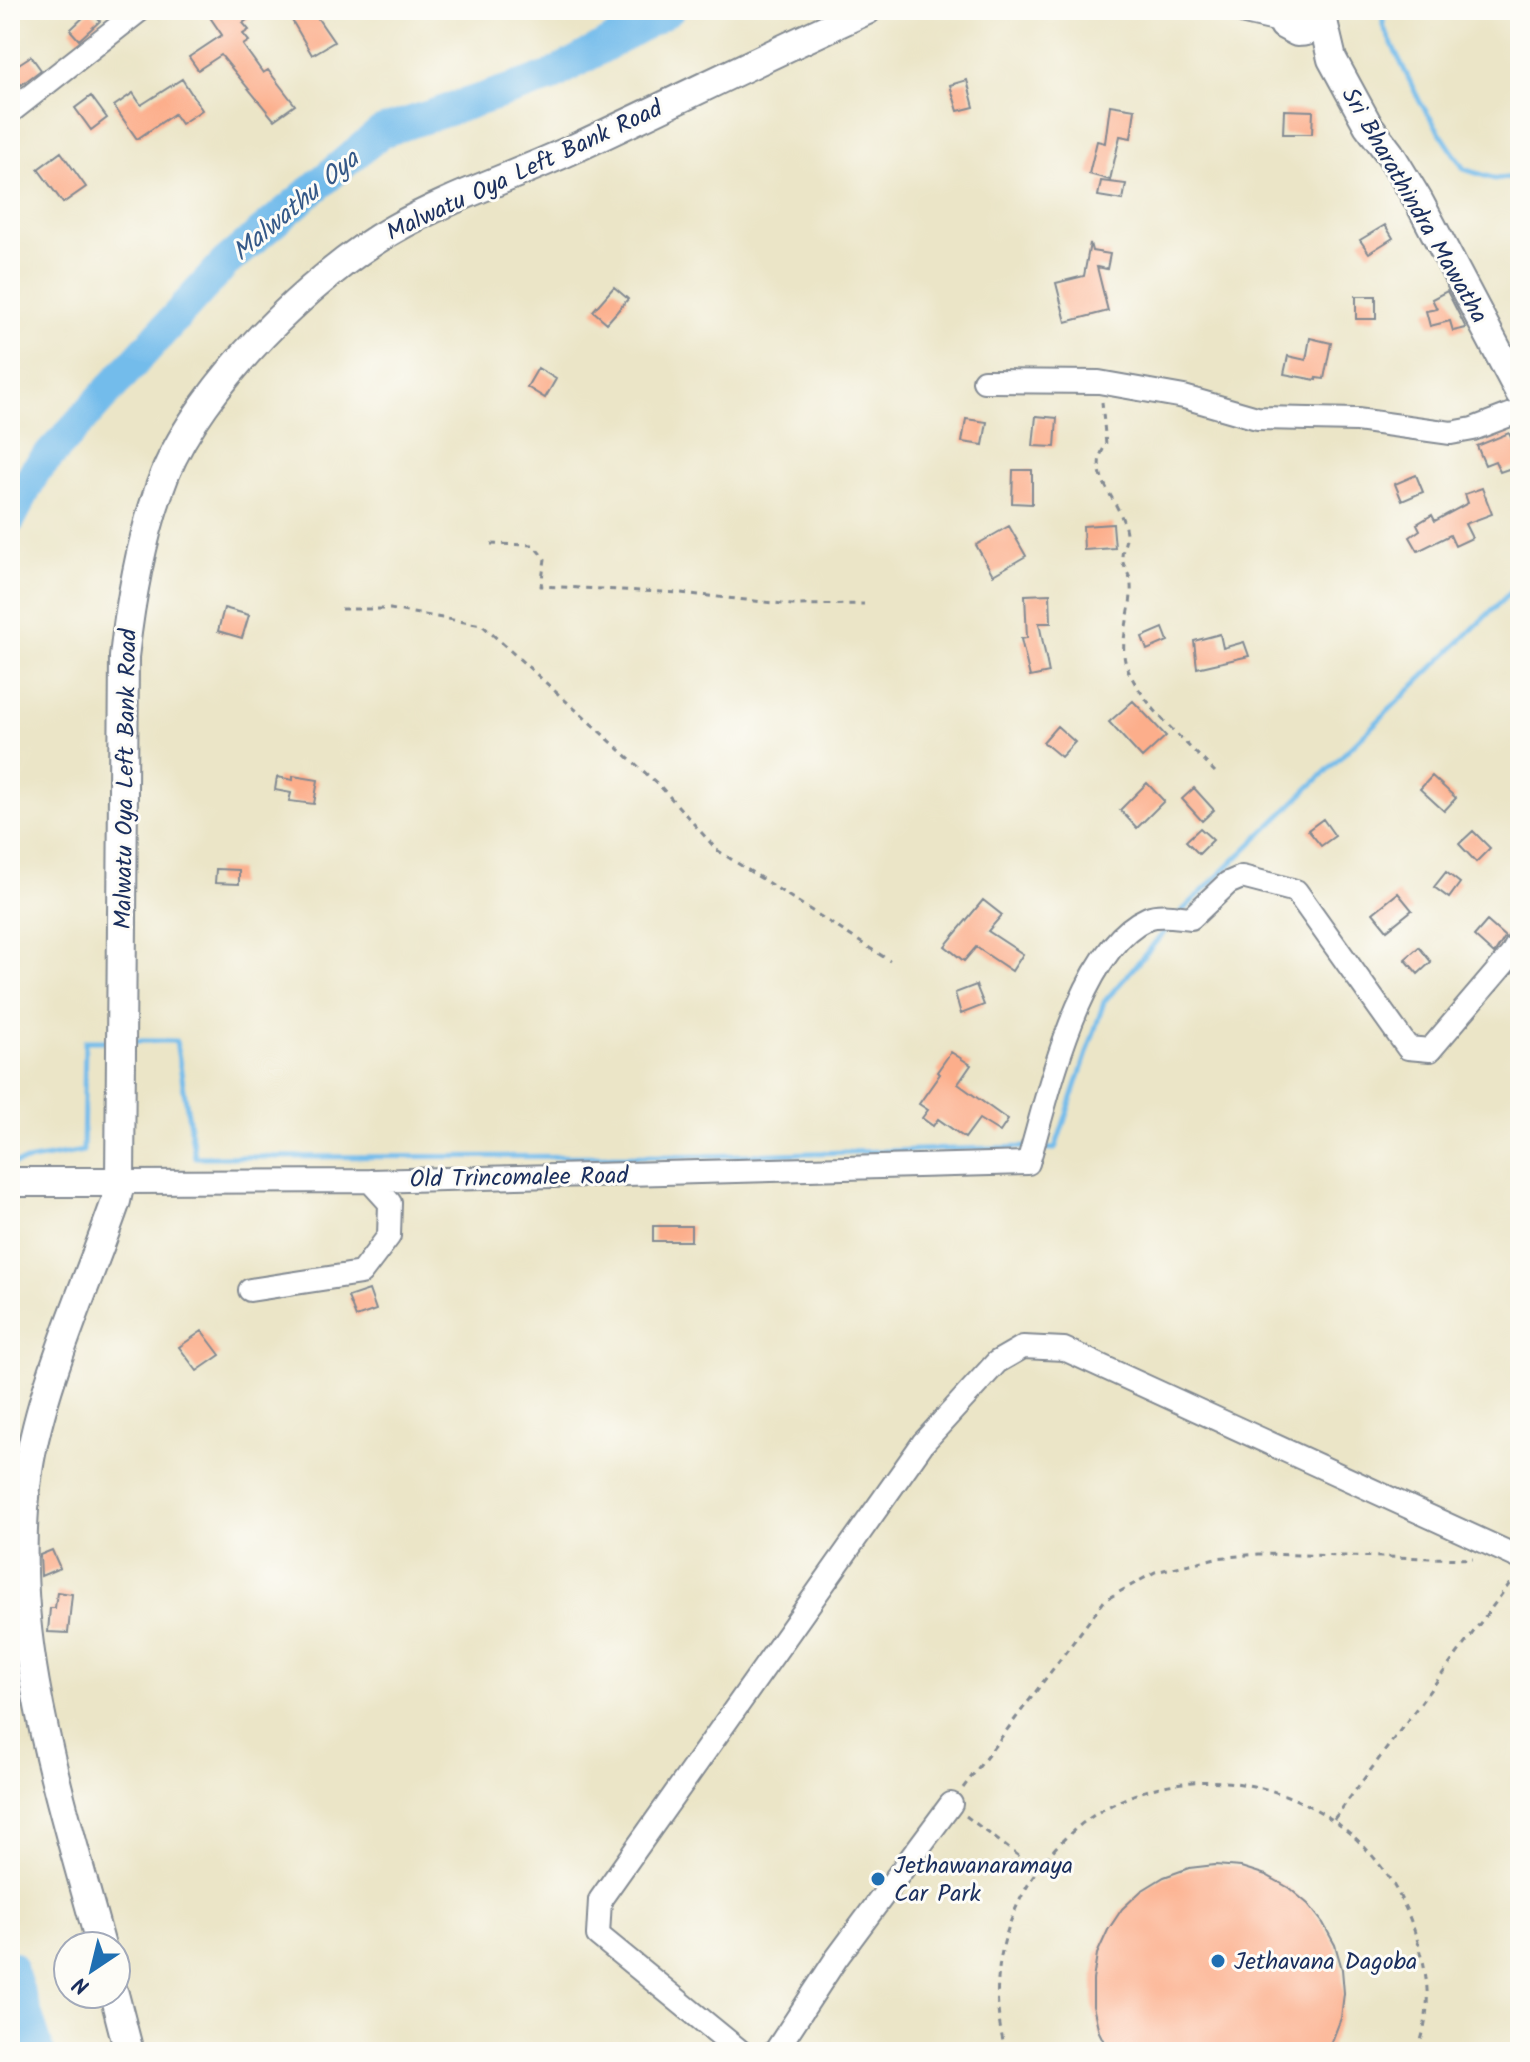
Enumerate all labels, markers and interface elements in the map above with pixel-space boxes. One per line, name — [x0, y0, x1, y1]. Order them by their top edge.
street label: Sri Bharathindra Mawatha — [1330, 80, 1497, 331]
street label: Malwatu Oya Left Bank Road — [380, 90, 670, 253]
water label: Malwathu Oya — [223, 139, 371, 273]
street label: Malwatu Oya Left Bank Road — [104, 627, 149, 930]
street label: Old Trincomalee Road — [409, 1157, 630, 1200]
place label: Jethawanaramaya Car Park — [894, 1847, 1073, 1914]
marker: Jethawanaramaya Car Park — [869, 1870, 887, 1888]
north arrow — [52, 1930, 132, 2010]
place label: Jethavana Dagoba — [1234, 1943, 1417, 1982]
marker: Jethavana Dagoba — [1209, 1952, 1227, 1970]
text: N — [66, 1966, 98, 2003]

